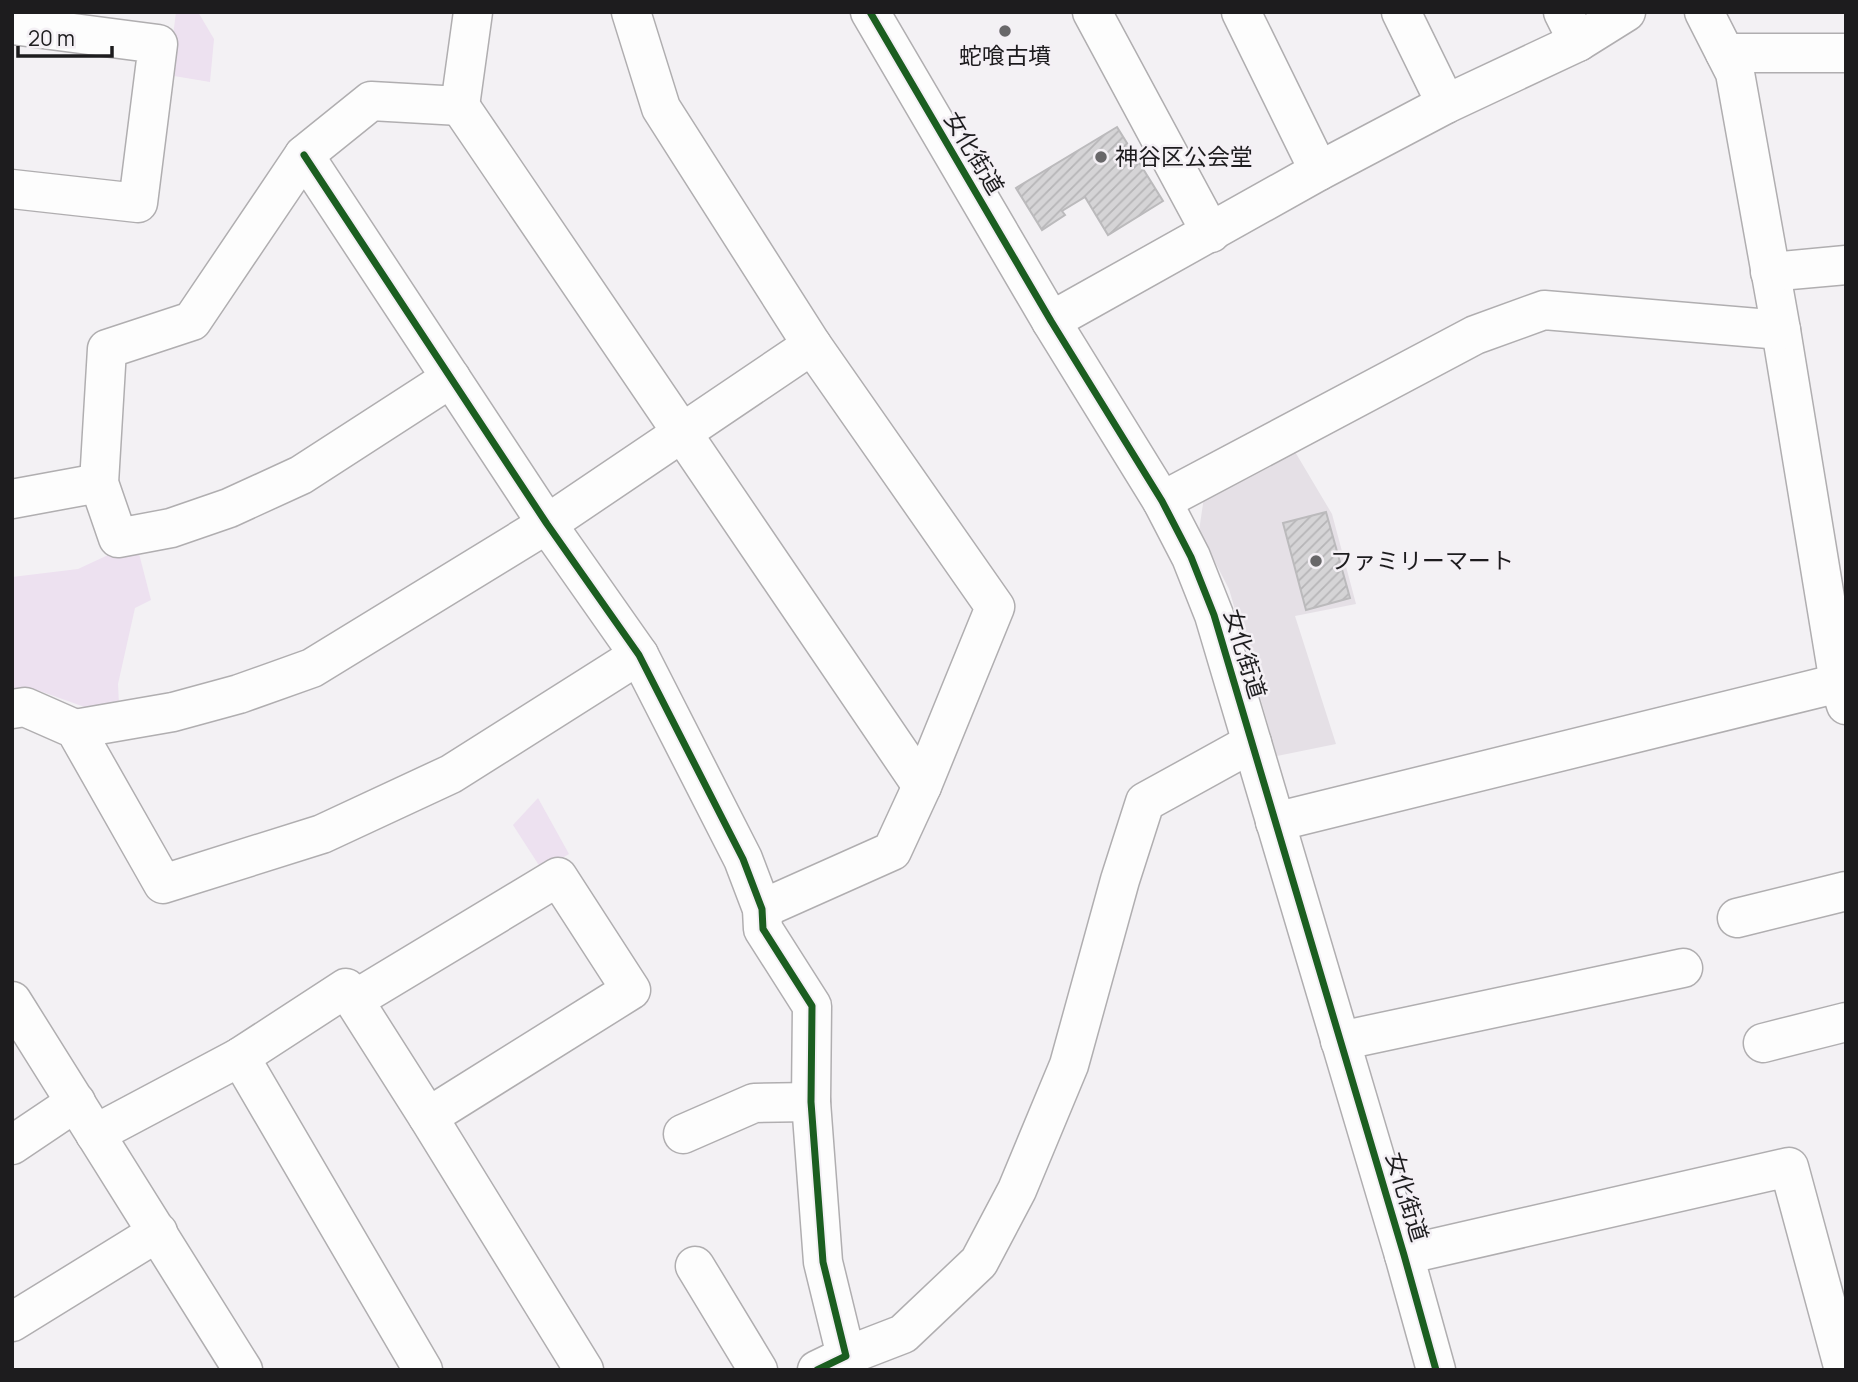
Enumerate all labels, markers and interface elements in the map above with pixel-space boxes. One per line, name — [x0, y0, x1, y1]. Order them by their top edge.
scale bar — [18, 14, 112, 58]
marker: 蛇喰古墳 — [997, 23, 1013, 39]
text: 20 m — [28, 24, 75, 52]
place label: 蛇喰古墳 — [959, 39, 1051, 71]
street label: 女化街道 — [937, 105, 1012, 200]
place label: 神谷区公会堂 — [1115, 140, 1253, 172]
marker: 神谷区公会堂 — [1093, 149, 1109, 165]
place label: ファミリーマート — [1330, 544, 1514, 576]
marker: ファミリーマート — [1308, 553, 1324, 569]
street label: 女化街道 — [1217, 605, 1275, 702]
street label: 女化街道 — [1379, 1148, 1437, 1245]

